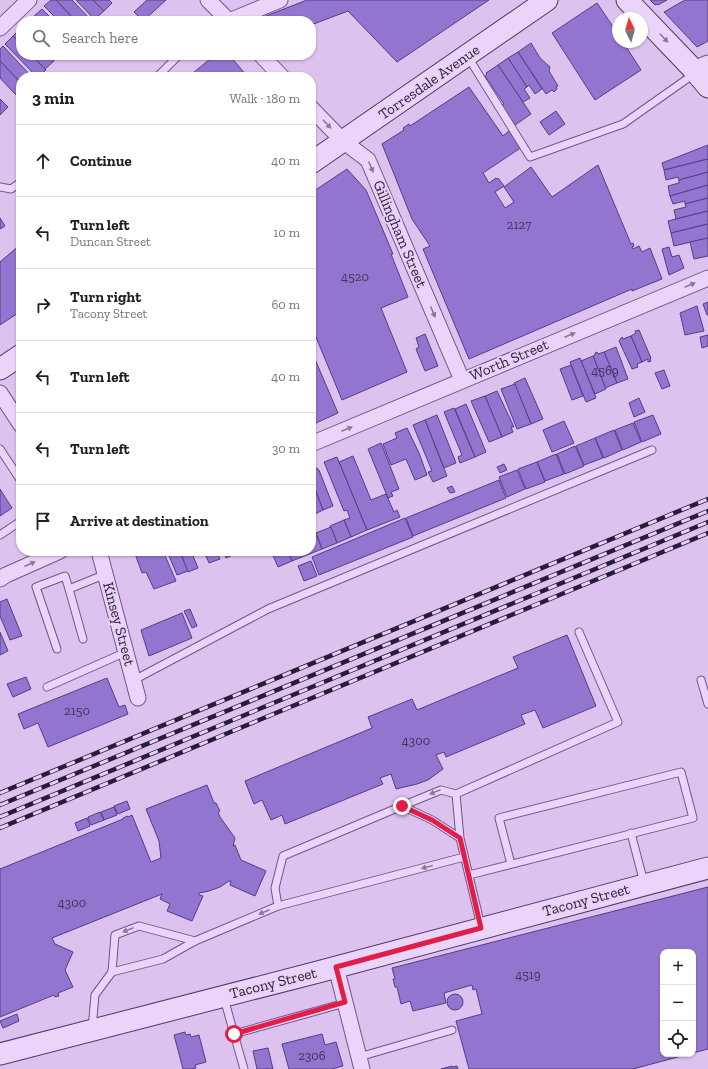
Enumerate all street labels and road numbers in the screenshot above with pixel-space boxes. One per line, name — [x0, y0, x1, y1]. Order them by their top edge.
street label: Torresdale Avenue — [375, 40, 483, 124]
street label: Gillingham Street — [369, 178, 431, 291]
street label: Worth Street — [467, 335, 552, 385]
street label: Kinsey Street — [99, 580, 139, 668]
street label: Tacony Street — [541, 880, 632, 920]
street label: Tacony Street — [228, 963, 319, 1003]

